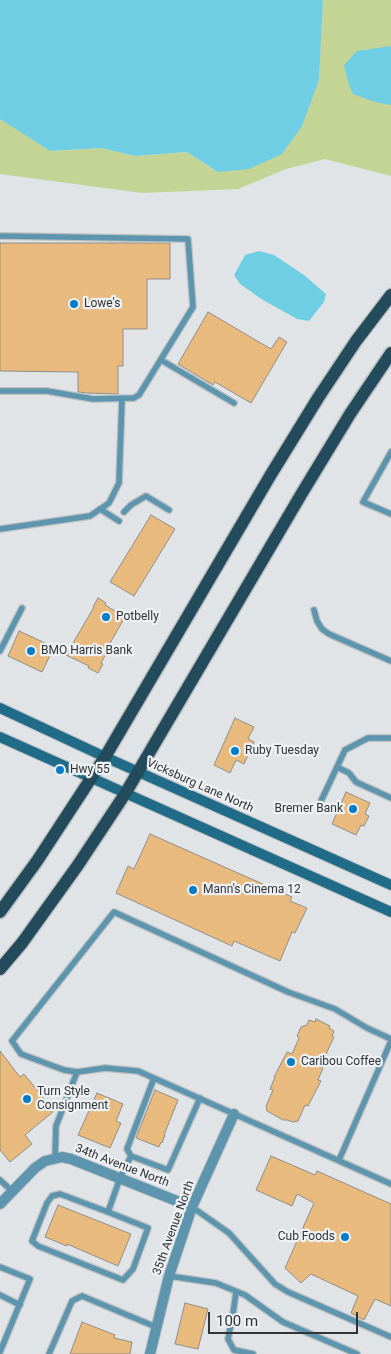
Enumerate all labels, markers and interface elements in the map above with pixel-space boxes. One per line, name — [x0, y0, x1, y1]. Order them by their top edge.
place label: Lowe's — [84, 297, 120, 311]
marker: Lowe's — [68, 298, 80, 310]
place label: Potbelly — [116, 610, 159, 624]
marker: Potbelly — [100, 611, 112, 623]
place label: BMO Harris Bank — [41, 644, 132, 658]
marker: BMO Harris Bank — [25, 645, 37, 657]
place label: Ruby Tuesday — [245, 744, 319, 758]
marker: Ruby Tuesday — [229, 745, 241, 757]
street label: Vicksburg Lane North — [144, 756, 256, 816]
place label: Hwy 55 — [70, 763, 110, 777]
marker: Hwy 55 — [54, 764, 66, 776]
place label: Bremer Bank — [275, 802, 343, 816]
marker: Bremer Bank — [347, 803, 359, 815]
place label: Mann's Cinema 12 — [203, 883, 301, 897]
marker: Mann's Cinema 12 — [187, 884, 199, 896]
place label: Caribou Coffee — [301, 1055, 381, 1069]
marker: Caribou Coffee — [285, 1056, 297, 1068]
place label: Turn Style Consignment — [37, 1085, 108, 1113]
marker: Turn Style Consignment — [21, 1093, 33, 1105]
street label: 34th Avenue North — [73, 1141, 171, 1191]
street label: 35th Avenue North — [150, 1179, 198, 1277]
place label: Cub Foods — [278, 1230, 335, 1244]
marker: Cub Foods — [339, 1231, 351, 1243]
scale bar — [211, 1302, 361, 1334]
text: 100 m — [216, 1312, 258, 1330]

